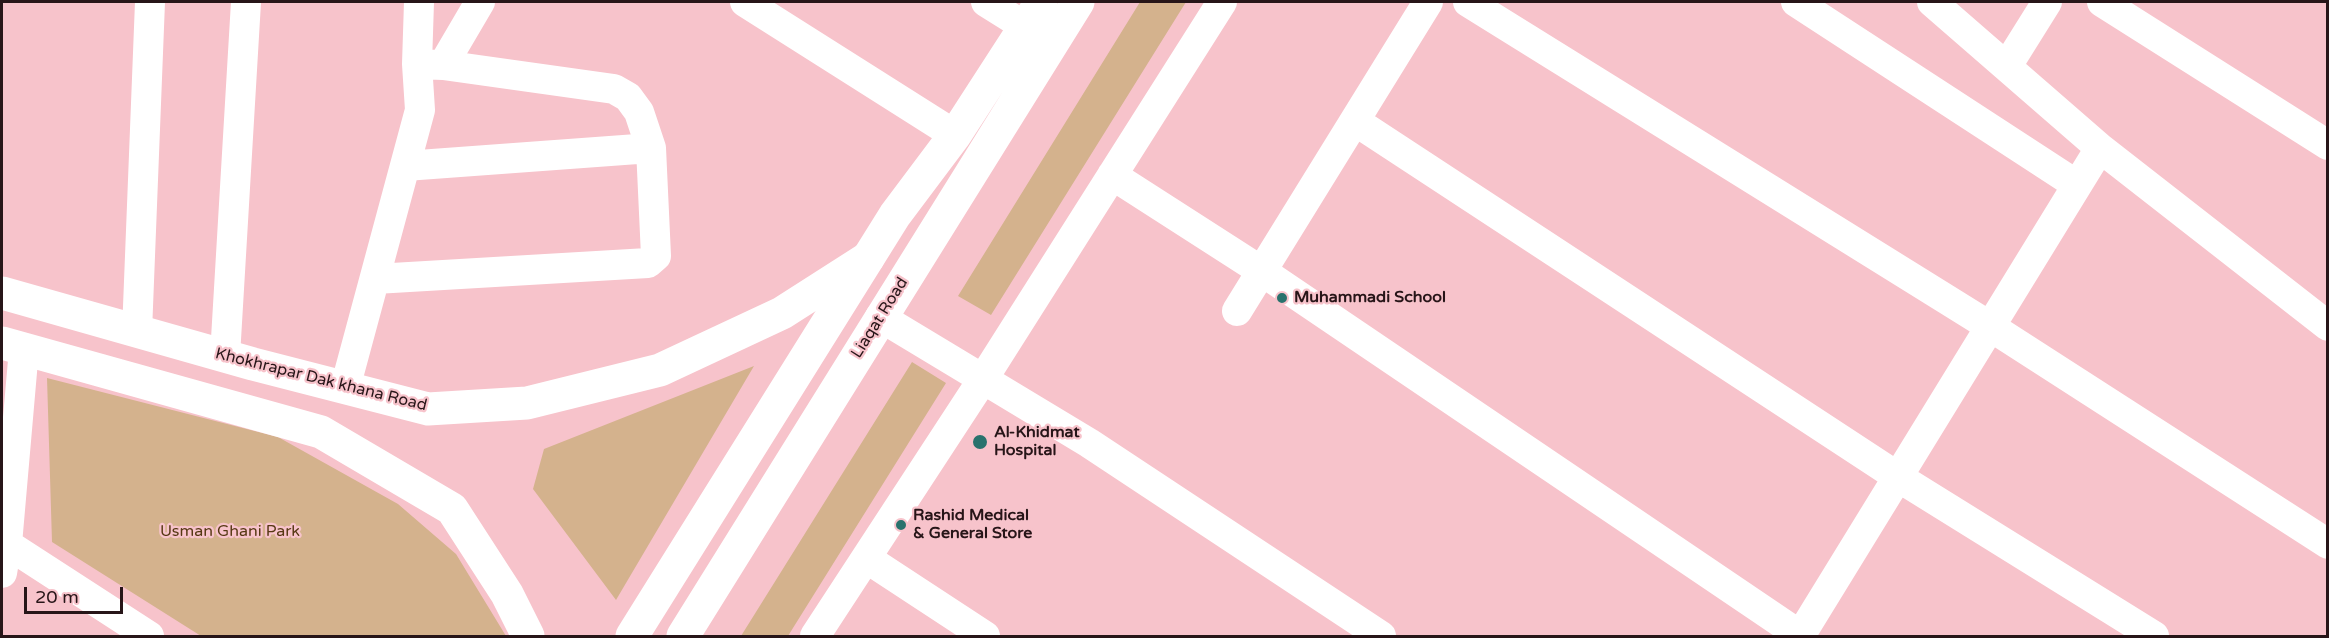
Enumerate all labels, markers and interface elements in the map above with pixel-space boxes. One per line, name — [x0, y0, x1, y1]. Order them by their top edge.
street label: Liaqat Road — [848, 274, 912, 362]
place label: Muhammadi School — [1294, 288, 1446, 308]
marker: Muhammadi School — [1275, 291, 1289, 305]
street label: Khokhrapar Dak khana Road — [213, 344, 429, 416]
place label: Al-Khidmat Hospital — [994, 423, 1080, 461]
marker: Al-Khidmat Hospital — [971, 433, 989, 451]
place label: Rashid Medical & General Store — [913, 506, 1032, 544]
marker: Rashid Medical & General Store — [894, 518, 908, 532]
park label: Usman Ghani Park — [160, 522, 300, 542]
scale bar — [27, 575, 126, 613]
text: 20 m — [35, 586, 79, 608]

